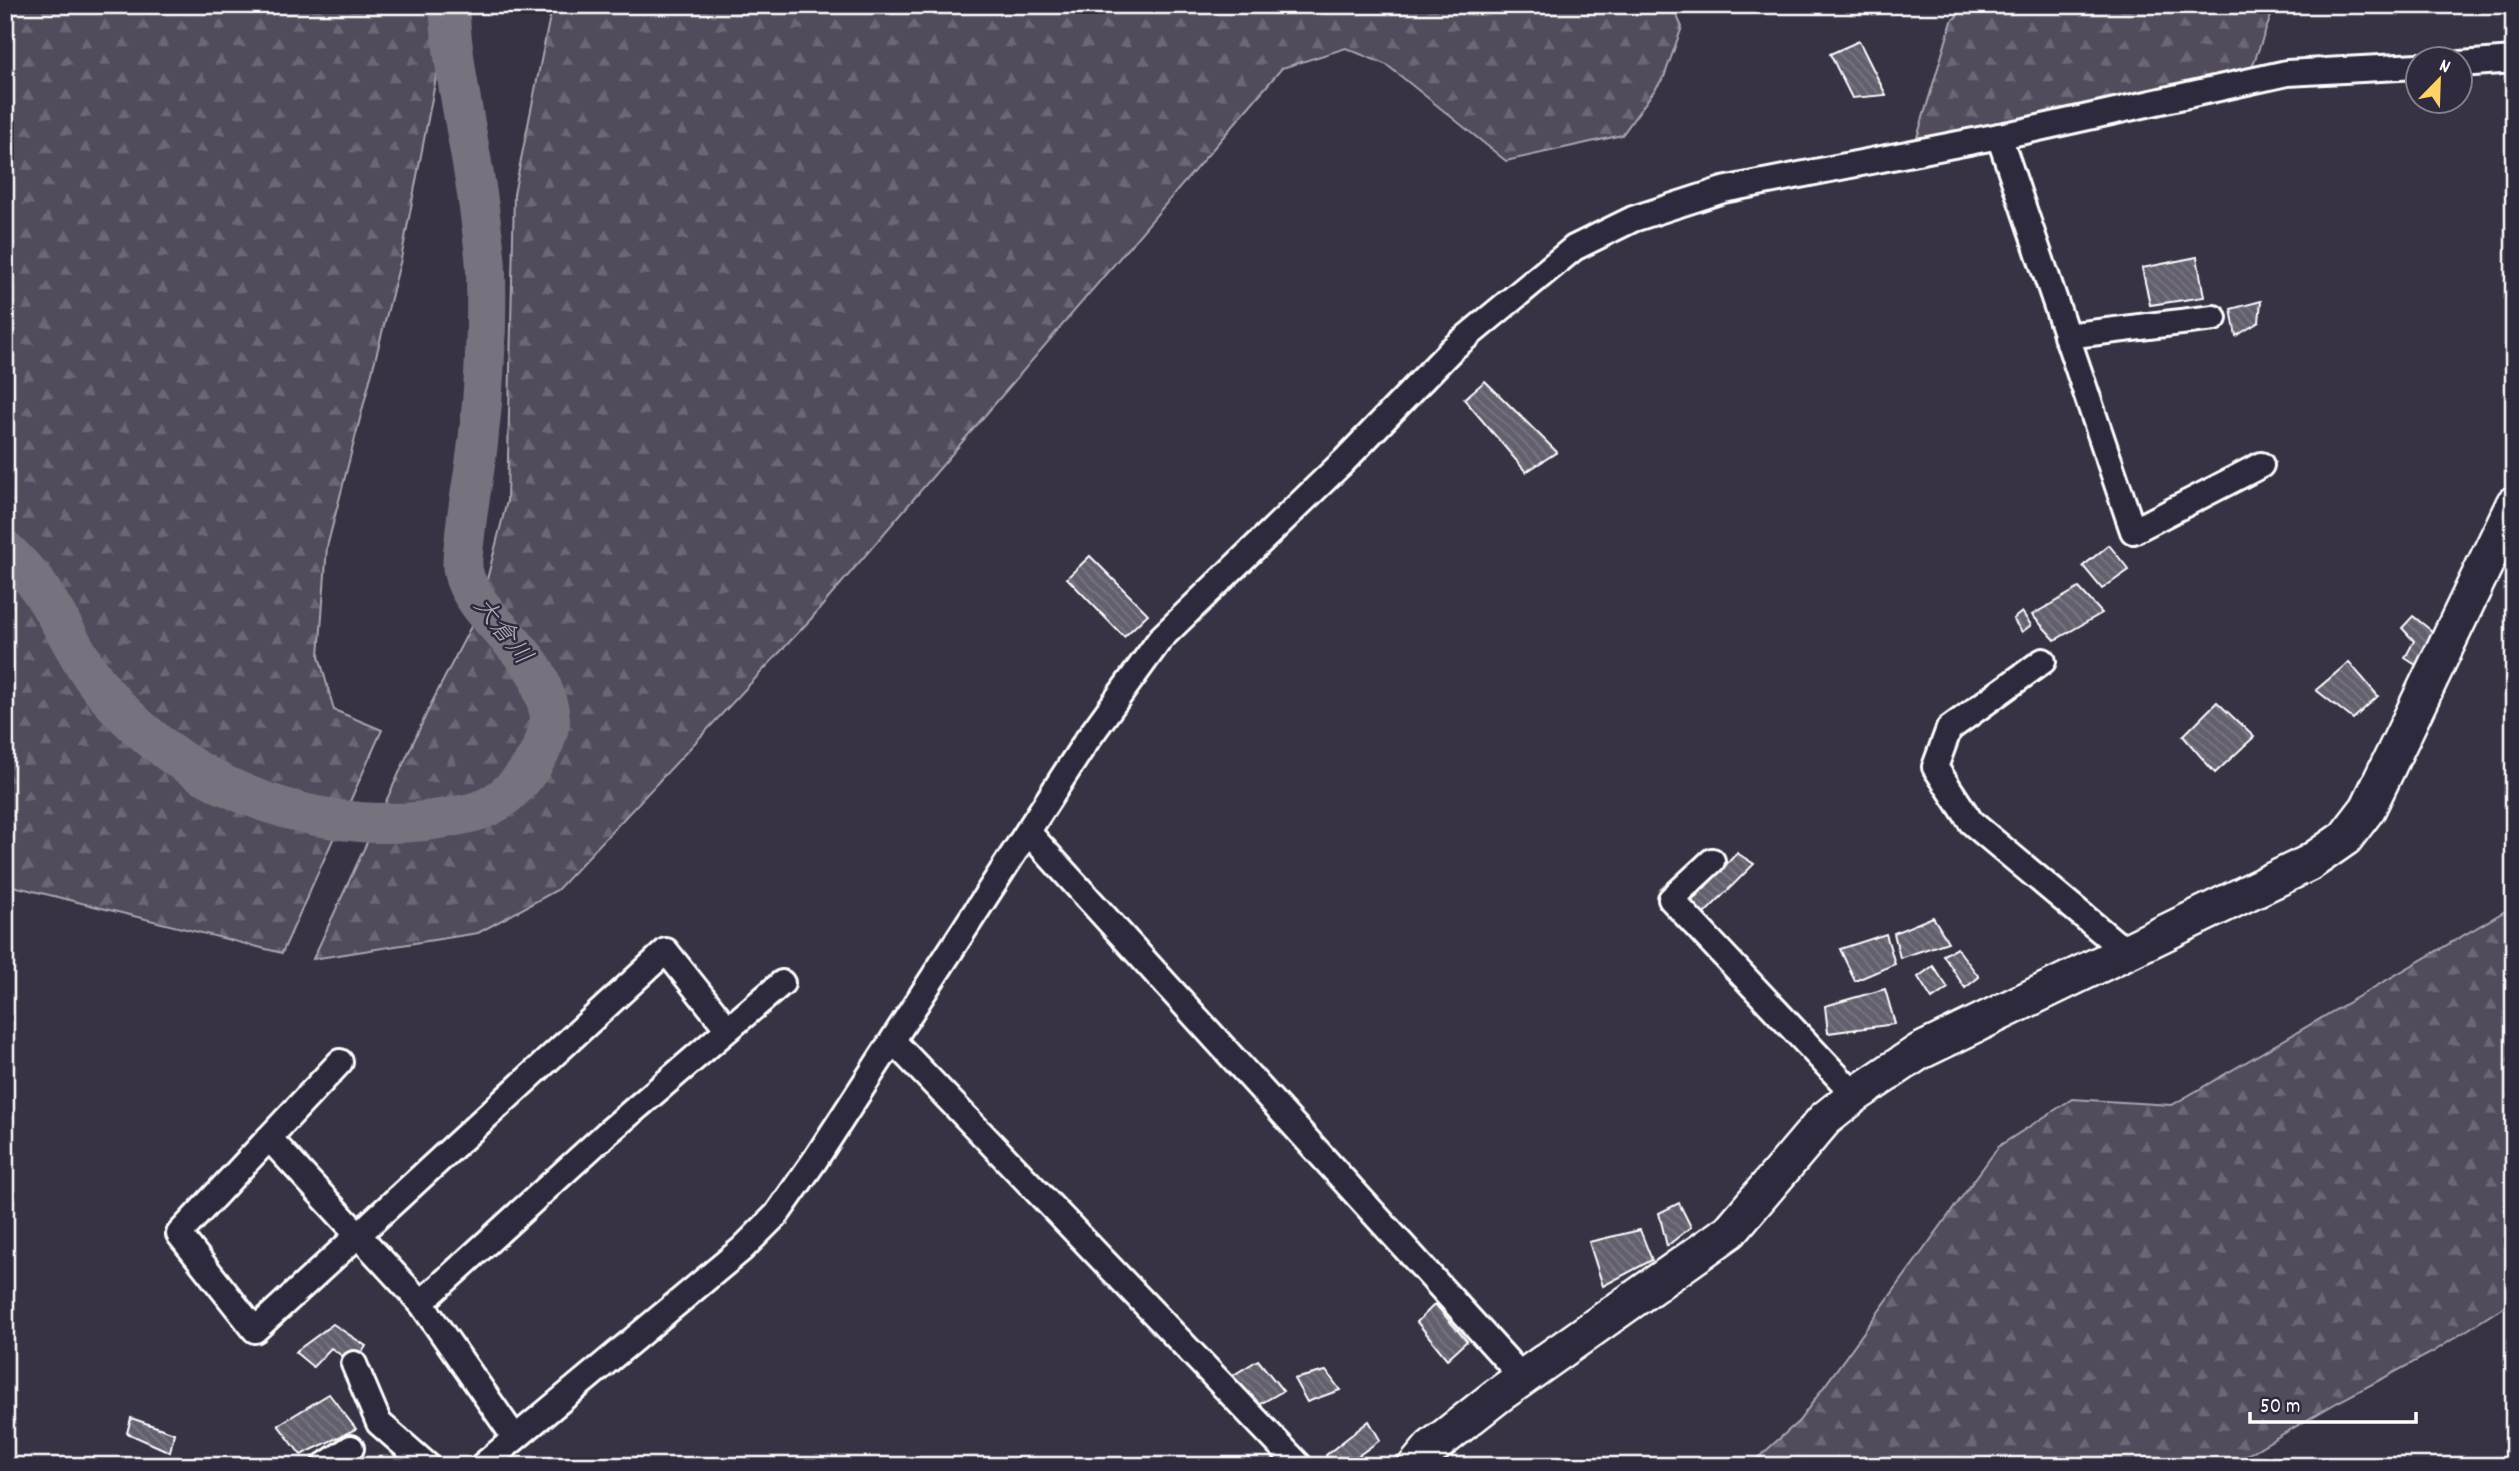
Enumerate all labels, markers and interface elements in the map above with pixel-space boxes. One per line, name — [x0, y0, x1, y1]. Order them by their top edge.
north arrow — [2404, 46, 2474, 116]
text: N — [2435, 53, 2454, 82]
water label: 大倉川 — [463, 590, 540, 674]
scale bar — [2250, 1380, 2416, 1424]
text: 50 m — [2260, 1393, 2300, 1423]

